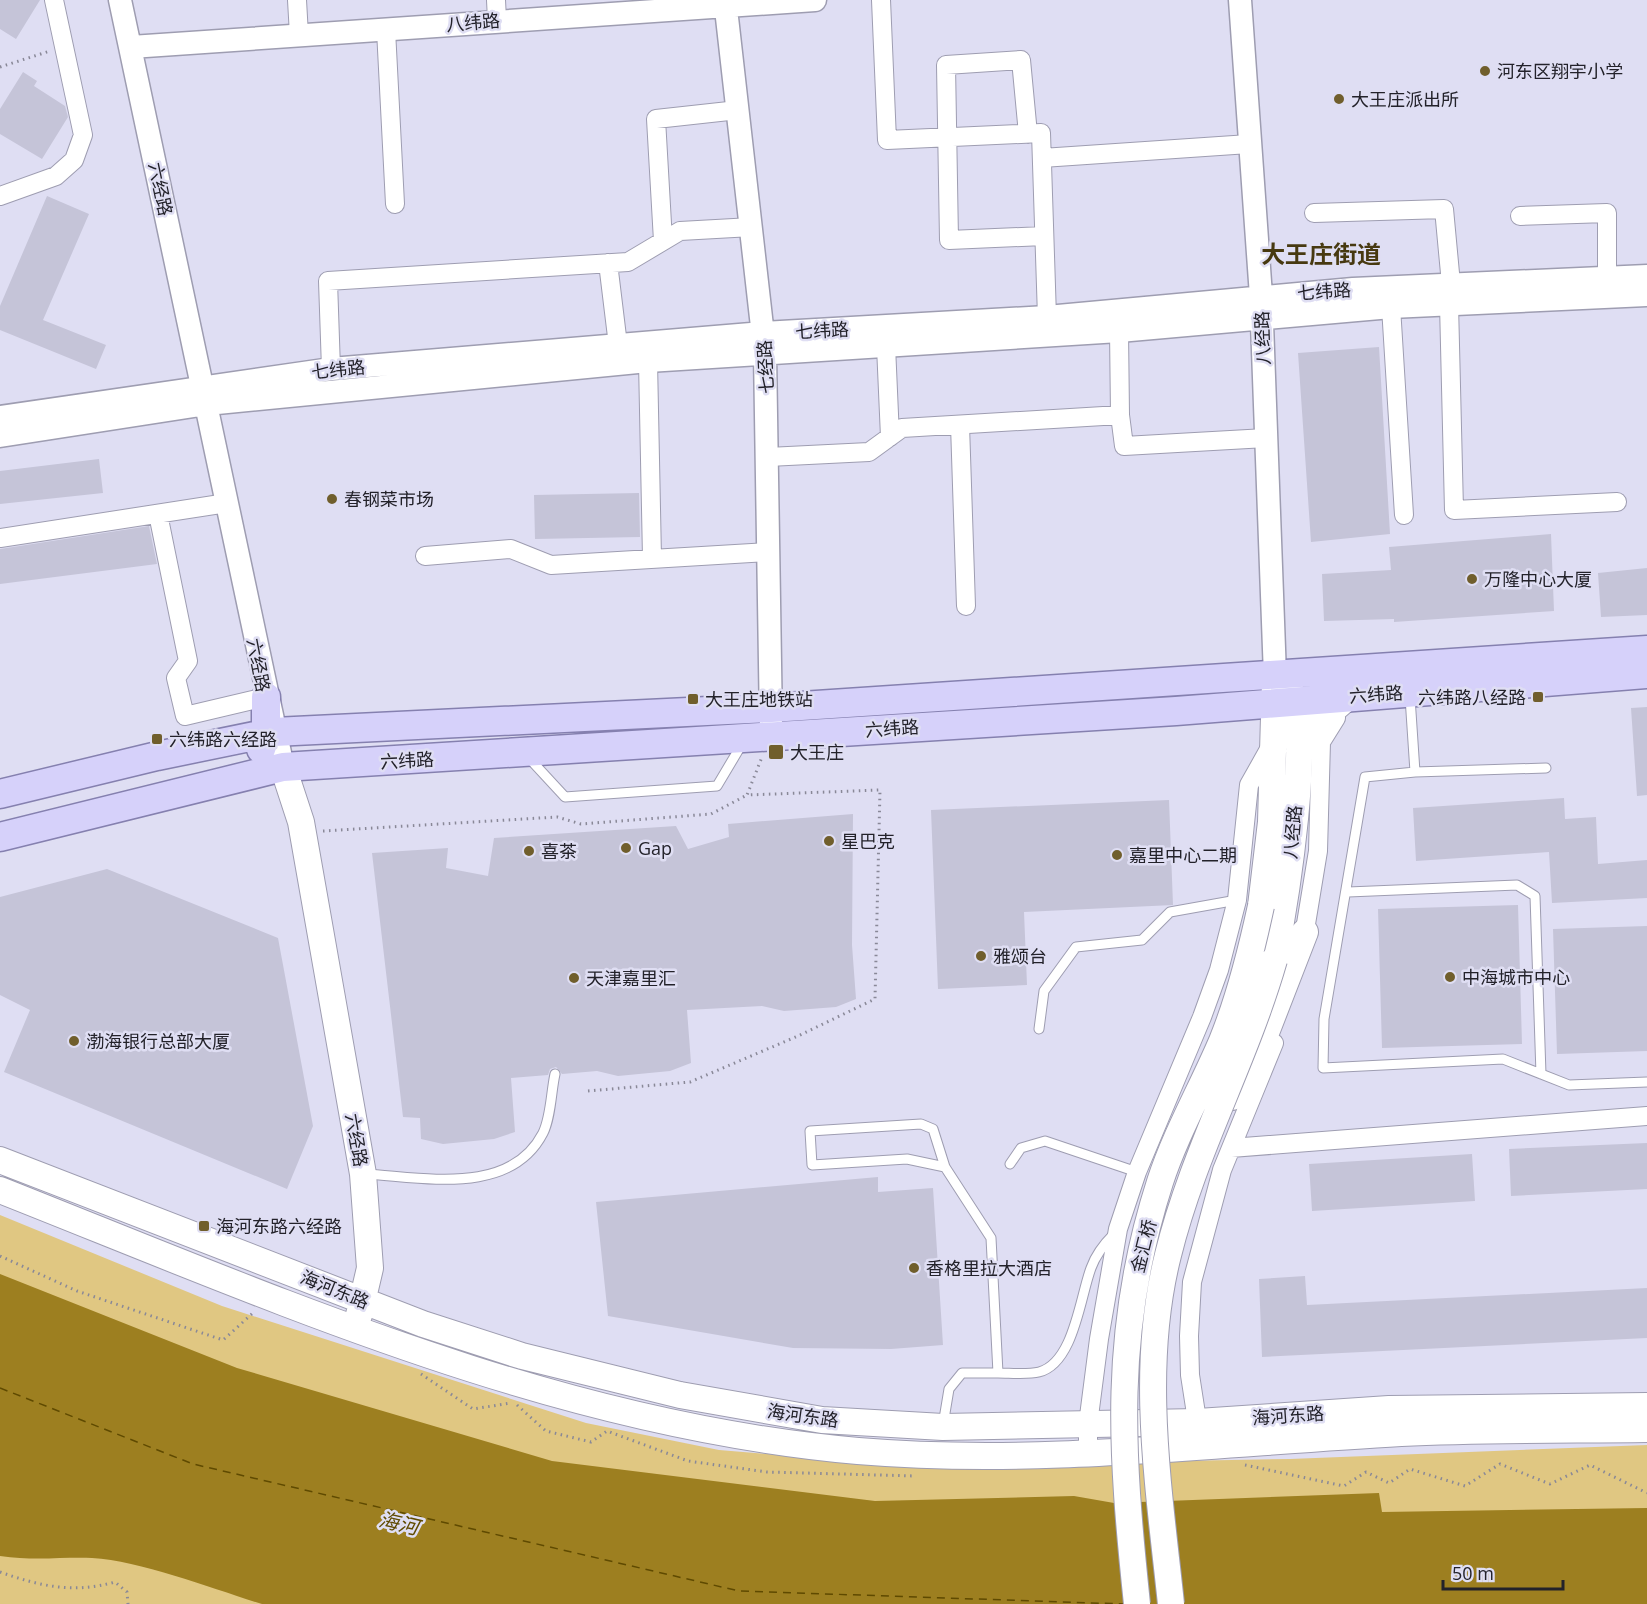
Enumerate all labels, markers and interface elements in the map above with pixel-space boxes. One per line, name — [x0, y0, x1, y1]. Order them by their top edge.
street label: 八纬路 — [445, 8, 501, 36]
place label: 河东区翔宇小学 — [1497, 59, 1623, 83]
marker: 河东区翔宇小学 — [1478, 64, 1492, 78]
place label: 大王庄派出所 — [1351, 87, 1459, 111]
marker: 大王庄派出所 — [1332, 92, 1346, 106]
street label: 六经路 — [144, 160, 178, 218]
district label: 大王庄街道 — [1261, 237, 1381, 270]
street label: 七纬路 — [1296, 277, 1352, 305]
street label: 八经路 — [1249, 311, 1275, 365]
street label: 七纬路 — [794, 317, 850, 343]
street label: 七经路 — [752, 339, 778, 395]
street label: 七纬路 — [310, 354, 366, 384]
place label: 春钢菜市场 — [344, 487, 434, 511]
marker: 春钢菜市场 — [325, 492, 339, 506]
place label: 万隆中心大厦 — [1484, 567, 1592, 591]
marker: 万隆中心大厦 — [1465, 572, 1479, 586]
street label: 六经路 — [242, 636, 276, 694]
street label: 六纬路 — [1348, 680, 1404, 708]
place label: 六纬路八经路 — [1418, 685, 1526, 709]
place label: 大王庄地铁站 — [705, 687, 813, 711]
marker: 六纬路八经路 — [1531, 690, 1545, 704]
marker: 大王庄地铁站 — [686, 692, 700, 706]
street label: 六纬路 — [864, 714, 920, 742]
place label: 六纬路六经路 — [169, 727, 277, 751]
marker: 六纬路六经路 — [150, 732, 164, 746]
place label: 大王庄 — [790, 740, 844, 764]
marker: 大王庄 — [767, 743, 785, 761]
street label: 六纬路 — [379, 747, 435, 773]
street label: 八经路 — [1278, 804, 1306, 860]
place label: 星巴克 — [841, 829, 895, 853]
marker: 星巴克 — [822, 834, 836, 848]
place label: Gap — [638, 836, 672, 860]
place label: 喜茶 — [541, 839, 577, 863]
marker: Gap — [619, 841, 633, 855]
place label: 嘉里中心二期 — [1129, 843, 1237, 867]
marker: 喜茶 — [522, 844, 536, 858]
marker: 嘉里中心二期 — [1110, 848, 1124, 862]
place label: 雅颂台 — [993, 944, 1047, 968]
marker: 雅颂台 — [974, 949, 988, 963]
place label: 中海城市中心 — [1462, 965, 1570, 989]
place label: 天津嘉里汇 — [586, 966, 676, 990]
marker: 中海城市中心 — [1443, 970, 1457, 984]
marker: 天津嘉里汇 — [567, 971, 581, 985]
place label: 渤海银行总部大厦 — [86, 1029, 230, 1053]
marker: 渤海银行总部大厦 — [67, 1034, 81, 1048]
street label: 六经路 — [340, 1111, 374, 1169]
place label: 海河东路六经路 — [216, 1214, 342, 1238]
street label: 金汇桥 — [1125, 1217, 1161, 1275]
marker: 海河东路六经路 — [197, 1219, 211, 1233]
place label: 香格里拉大酒店 — [926, 1256, 1052, 1280]
marker: 香格里拉大酒店 — [907, 1261, 921, 1275]
street label: 海河东路 — [297, 1264, 373, 1314]
street label: 海河东路 — [766, 1398, 840, 1432]
street label: 海河东路 — [1251, 1401, 1325, 1429]
water label: 海河 — [376, 1505, 425, 1542]
scale bar — [1443, 1553, 1563, 1591]
text: 50 m — [1452, 1561, 1494, 1585]

